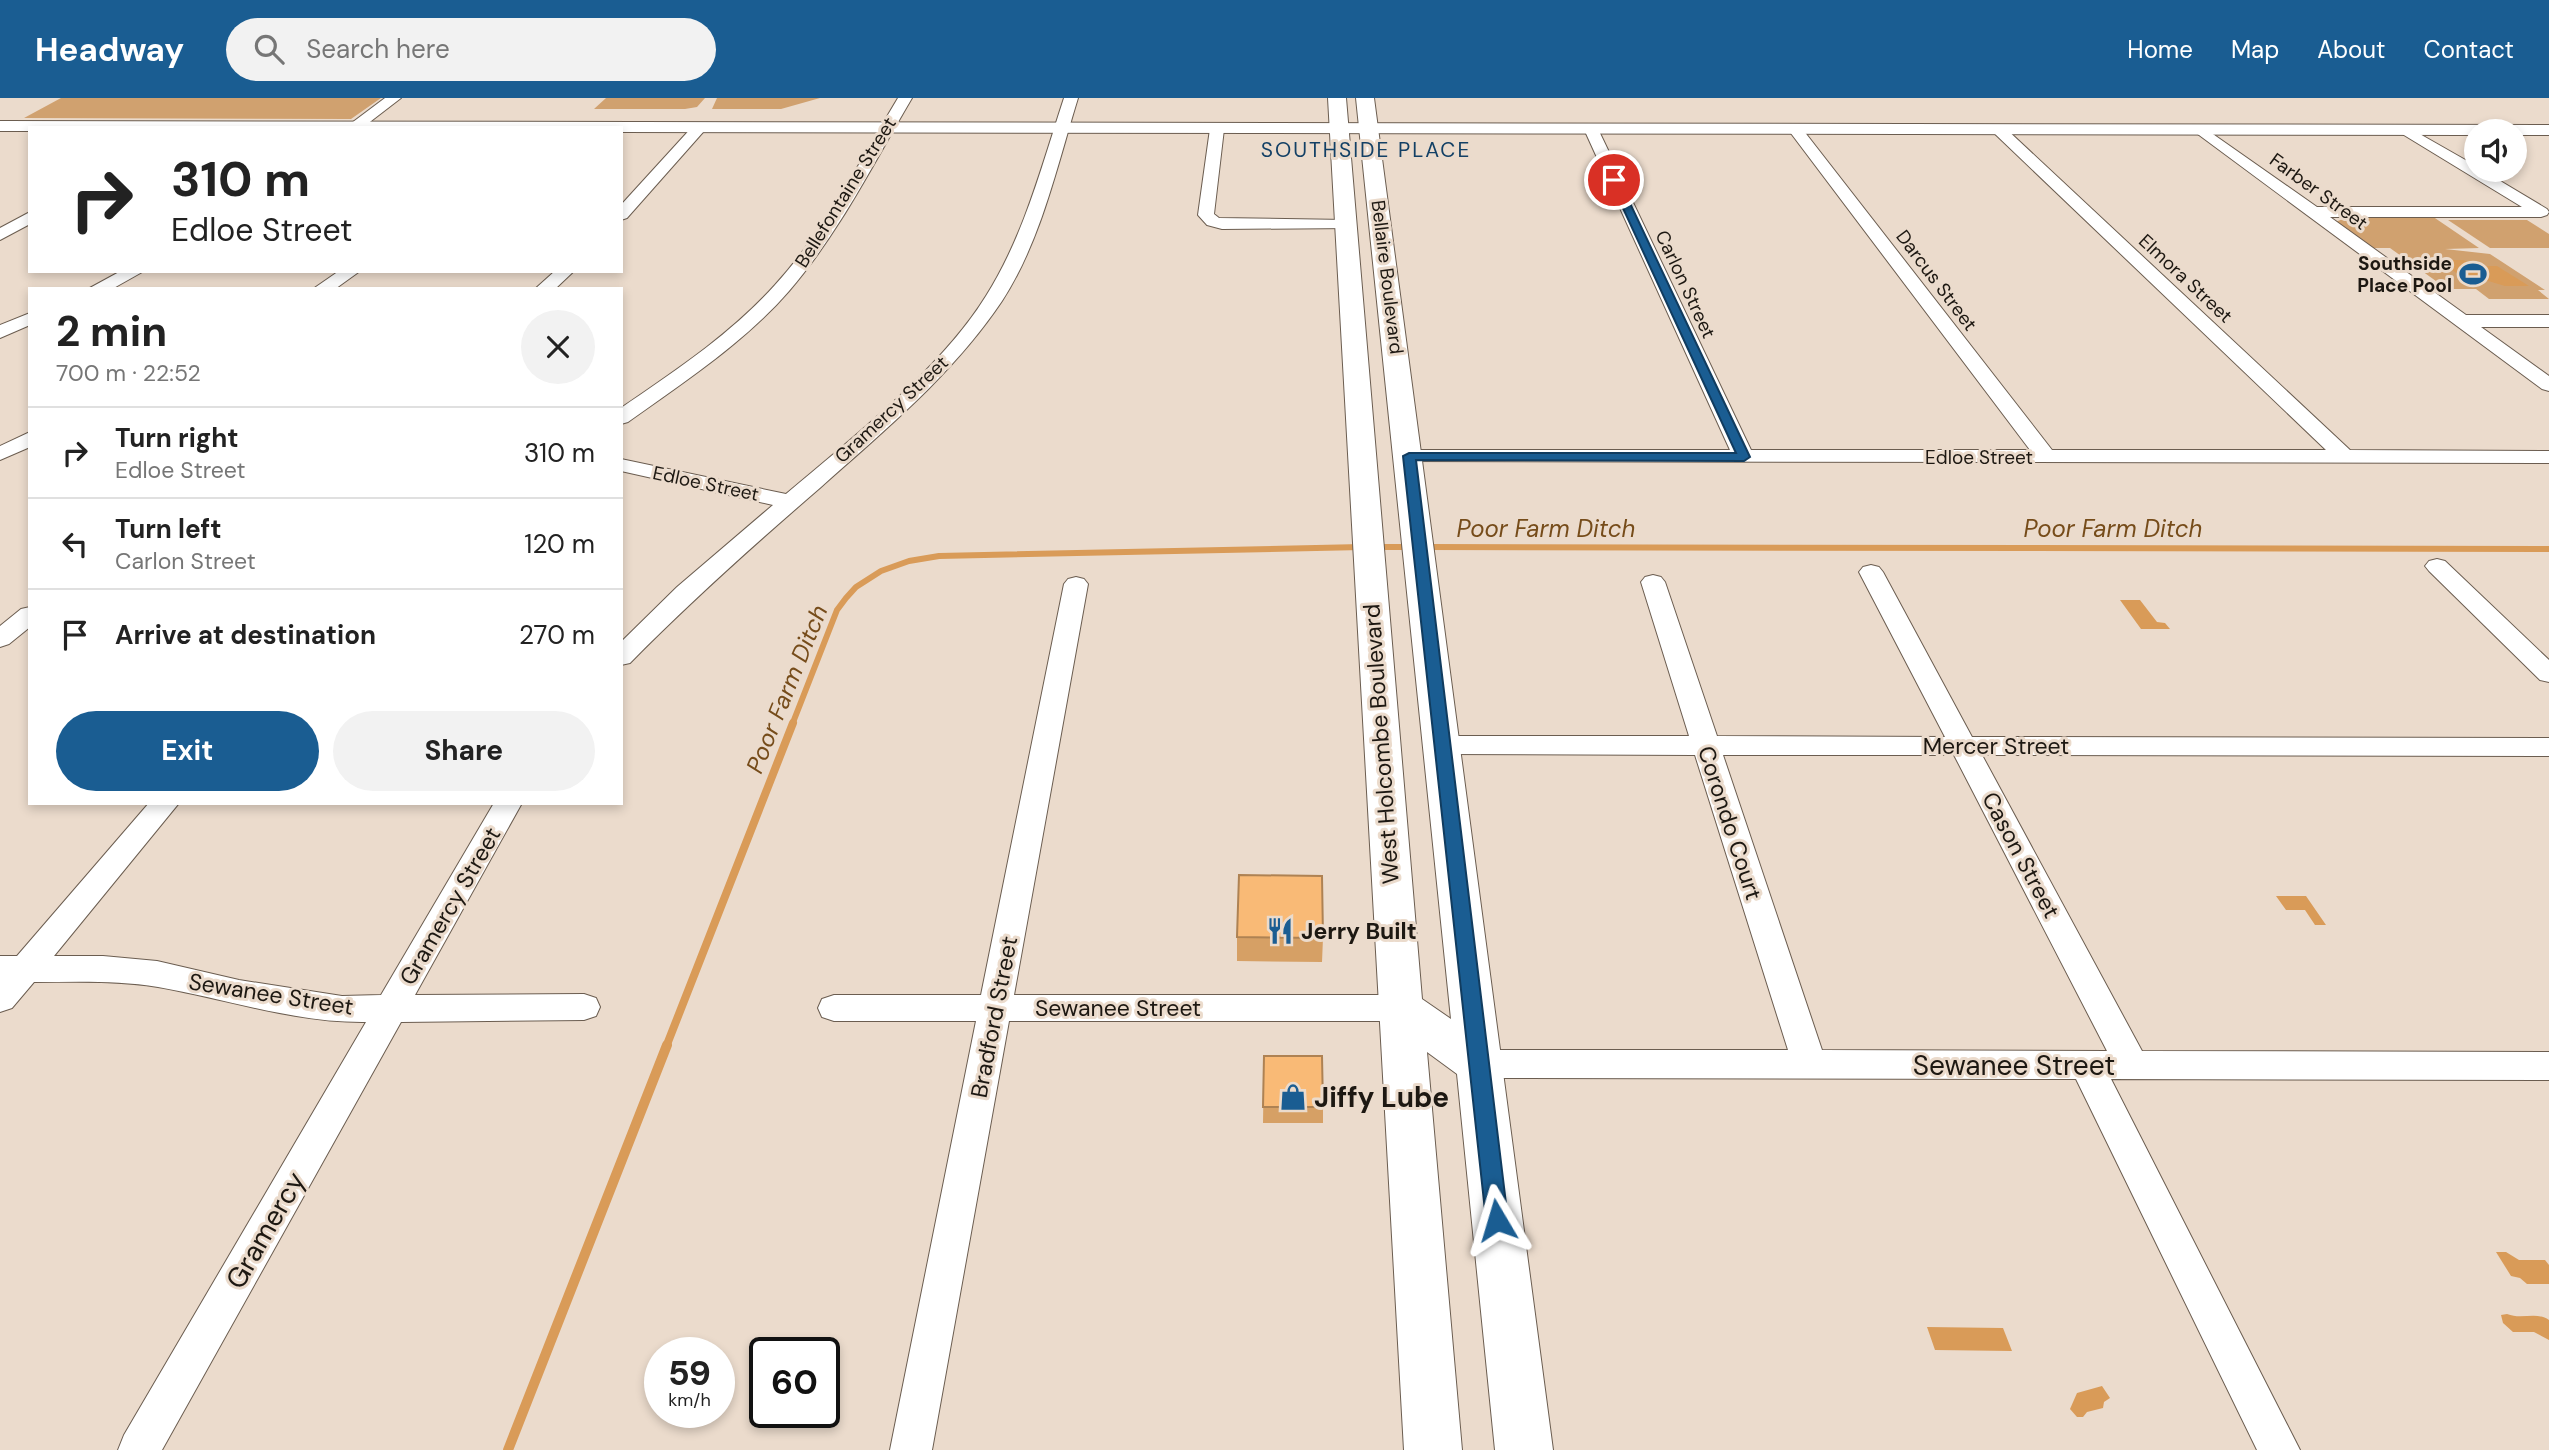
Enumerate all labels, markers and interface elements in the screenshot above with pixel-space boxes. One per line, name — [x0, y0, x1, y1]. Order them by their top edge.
search box — [226, 18, 716, 81]
text: Headway — [35, 28, 184, 71]
icon: search — [250, 30, 288, 68]
text: Search here — [306, 32, 450, 66]
text: Home — [2127, 34, 2193, 65]
text: Map — [2231, 34, 2279, 65]
text: About — [2317, 34, 2386, 65]
text: Contact — [2424, 34, 2514, 65]
street label: Bellefontaine Street — [789, 112, 902, 272]
map controls — [2464, 119, 2527, 182]
button: sound — [2464, 119, 2527, 182]
district label: SOUTHSIDE PLACE — [1261, 136, 1471, 164]
text: 310 m — [171, 147, 310, 211]
street label: Farber Street — [2265, 147, 2373, 235]
pin — [1584, 150, 1644, 210]
icon: right — [56, 154, 147, 245]
icon: arrive — [1595, 161, 1633, 199]
street label: Bellaire Boulevard — [1366, 199, 1409, 355]
text: Edloe Street — [171, 209, 353, 251]
street label: Darcus Street — [1890, 225, 1983, 336]
street label: Carlon Street — [1650, 226, 1721, 342]
street label: Elmora Street — [2133, 228, 2238, 328]
place label: Southside Place Pool — [2357, 251, 2452, 298]
sports icon: Southside Place Pool — [2458, 259, 2488, 289]
text: 2 min — [56, 304, 167, 359]
button: close — [521, 310, 595, 384]
street label: Gramercy Street — [829, 350, 953, 468]
text: 700 m · 22:52 — [56, 358, 201, 388]
text: Turn right — [115, 421, 239, 455]
icon: right — [56, 434, 94, 472]
text: 310 m — [524, 436, 595, 470]
street label: Edloe Street — [1925, 445, 2033, 470]
text: Edloe Street — [115, 455, 246, 485]
street label: Edloe Street — [651, 460, 761, 507]
text: Turn left — [115, 512, 222, 546]
water label: Poor Farm Ditch — [1457, 513, 1635, 544]
water label: Poor Farm Ditch — [2024, 513, 2202, 544]
icon: left — [56, 525, 94, 563]
text: 120 m — [524, 527, 595, 561]
text: Carlon Street — [115, 546, 256, 576]
water label: Poor Farm Ditch — [739, 600, 834, 778]
street label: West Holcombe Boulevard — [1356, 603, 1406, 885]
icon: arrive — [56, 616, 94, 654]
text: Arrive at destination — [115, 618, 376, 652]
text: 270 m — [519, 618, 595, 652]
button: Exit — [56, 711, 319, 791]
button: Share — [333, 711, 595, 791]
street label: Mercer Street — [1923, 731, 2069, 761]
street label: Corondo Court — [1691, 742, 1769, 904]
street label: Cason Street — [1975, 787, 2067, 923]
street label: Gramercy Street — [393, 822, 507, 990]
restaurant icon: Jerry Built — [1265, 916, 1295, 946]
place label: Jerry Built — [1301, 916, 1417, 946]
street label: Bradford Street — [964, 934, 1024, 1100]
street label: Sewanee Street — [187, 966, 355, 1022]
street label: Sewanee Street — [1035, 993, 1201, 1023]
street label: Sewanee Street — [1913, 1047, 2115, 1084]
place label: Jiffy Lube — [1314, 1079, 1449, 1116]
shop icon: Jiffy Lube — [1278, 1082, 1308, 1112]
street label: Gramercy — [217, 1165, 314, 1295]
position arrow — [1460, 1183, 1534, 1257]
speed limit sign: 60 — [749, 1337, 840, 1428]
text: 59 — [668, 1350, 711, 1396]
text: km/h — [668, 1388, 711, 1412]

